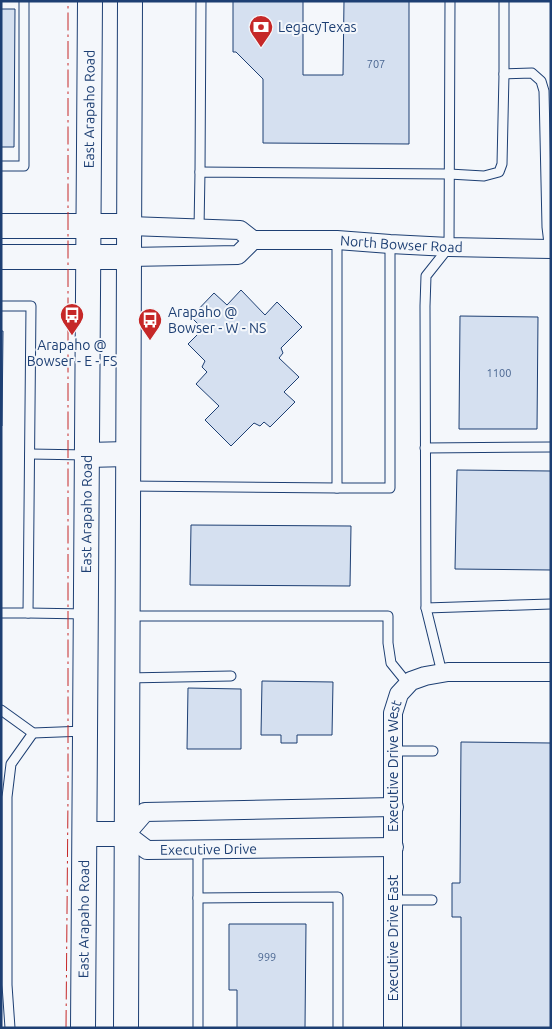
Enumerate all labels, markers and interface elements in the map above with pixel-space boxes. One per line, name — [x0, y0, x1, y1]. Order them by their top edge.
bank icon: LegacyTexas — [248, 14, 274, 48]
place label: LegacyTexas — [278, 19, 357, 35]
street label: East Arapaho Road — [81, 50, 98, 168]
house number: 707 — [367, 58, 385, 70]
street label: North Bowser Road — [339, 232, 463, 255]
bus stop icon: Arapaho @ Bowser - E - FS — [59, 302, 85, 336]
place label: Arapaho @ Bowser - W - NS — [168, 304, 266, 336]
bus stop icon: Arapaho @ Bowser - W - NS — [137, 307, 163, 341]
place label: Arapaho @ Bowser - E - FS — [27, 337, 117, 369]
house number: 1100 — [487, 367, 511, 379]
street label: East Arapaho Road — [78, 455, 95, 573]
street label: Executive Drive West — [385, 698, 405, 832]
street label: Executive Drive — [160, 841, 257, 858]
street label: East Arapaho Road — [75, 860, 92, 978]
street label: Executive Drive East — [385, 874, 401, 1001]
house number: 999 — [258, 951, 276, 963]

